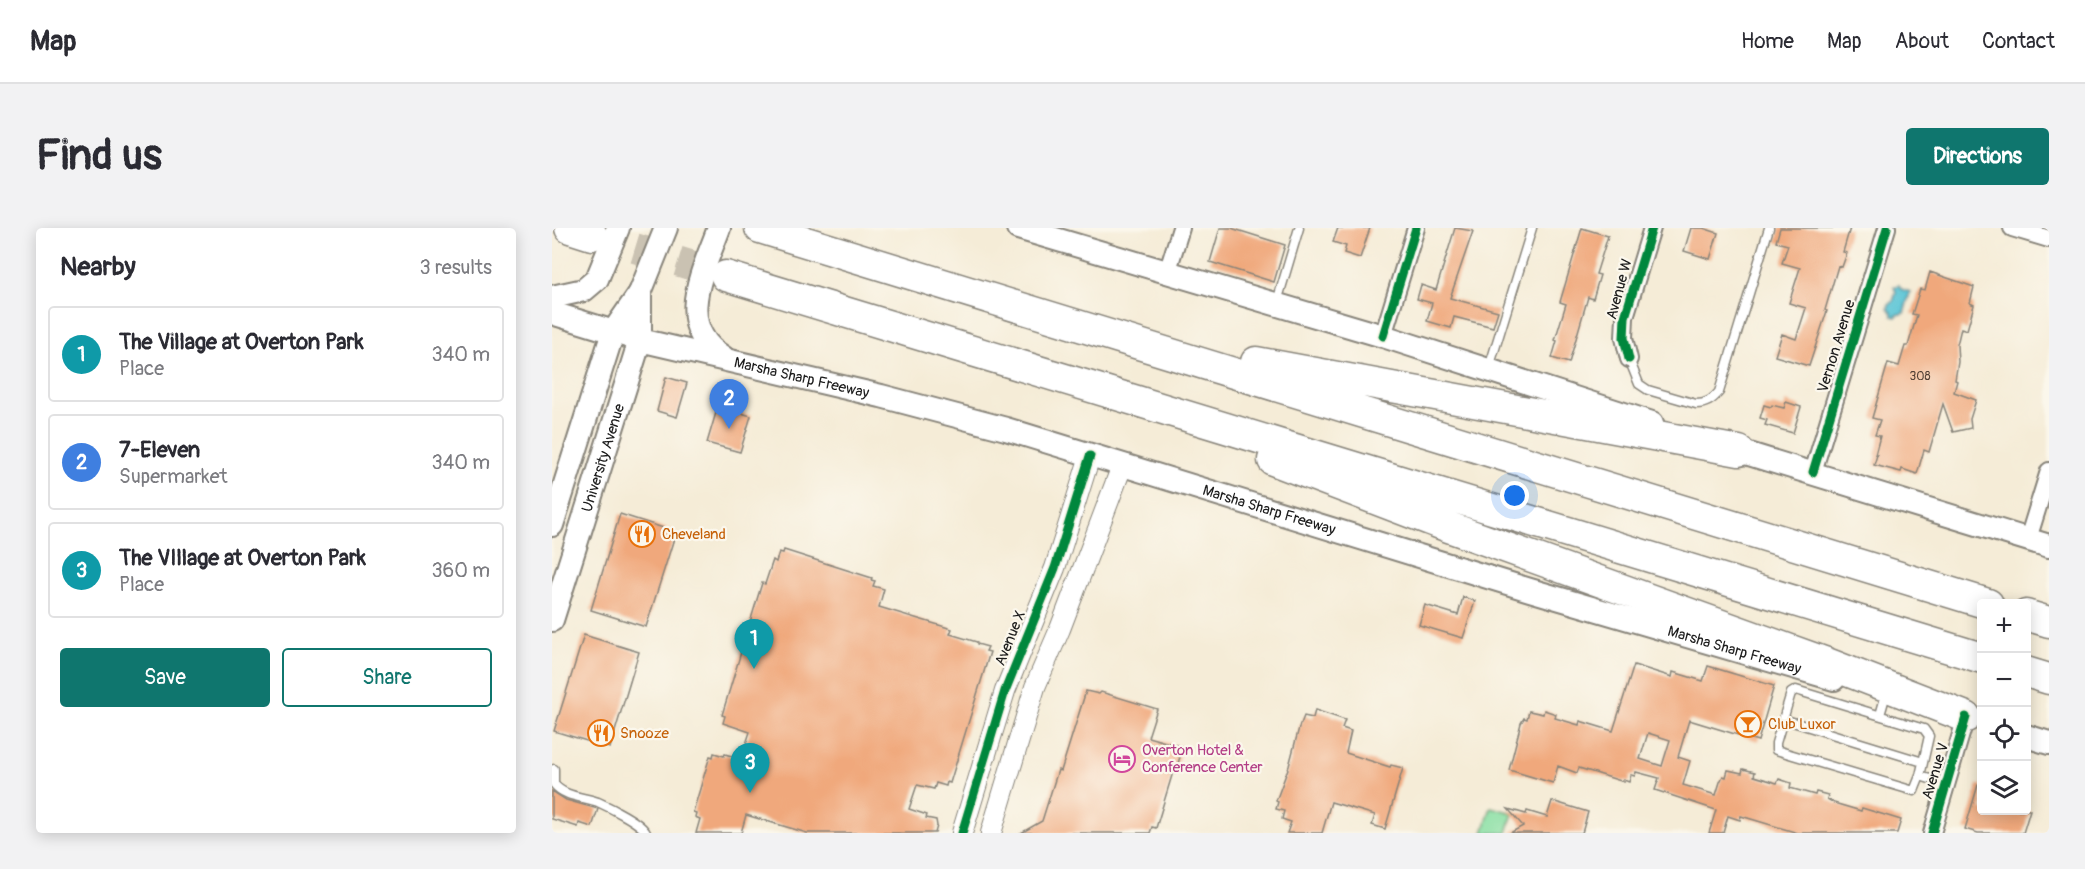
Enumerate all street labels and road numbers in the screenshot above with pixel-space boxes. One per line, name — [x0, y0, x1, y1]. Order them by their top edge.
street label: Avenue W — [1602, 256, 1637, 322]
street label: Vernon Avenue — [1813, 297, 1860, 395]
street label: Marsha Sharp Freeway — [732, 353, 872, 403]
street label: University Avenue — [578, 401, 630, 514]
street label: Marsha Sharp Freeway — [1200, 481, 1338, 540]
street label: Avenue X — [991, 608, 1030, 669]
street label: Marsha Sharp Freeway — [1665, 622, 1804, 679]
street label: Avenue V — [1918, 740, 1953, 802]

